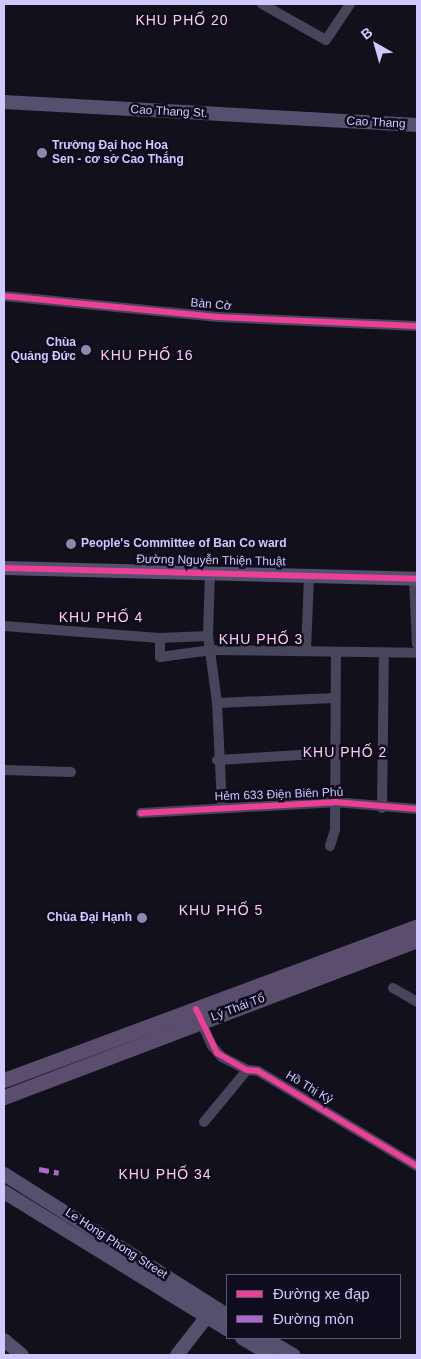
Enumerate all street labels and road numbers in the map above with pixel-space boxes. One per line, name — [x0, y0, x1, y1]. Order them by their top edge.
street label: Cao Thang St. — [130, 103, 208, 121]
street label: Cao Thang — [346, 114, 406, 132]
street label: Bàn Cờ — [190, 296, 232, 314]
street label: Đường Nguyễn Thiện Thuật — [136, 552, 286, 570]
street label: Hẻm 633 Ðiện Biên Phủ — [214, 786, 344, 804]
street label: Lý Thái Tổ — [209, 991, 267, 1025]
street label: Hồ Thị Kỷ — [283, 1068, 335, 1108]
street label: Le Hong Phong Street — [62, 1206, 170, 1282]

